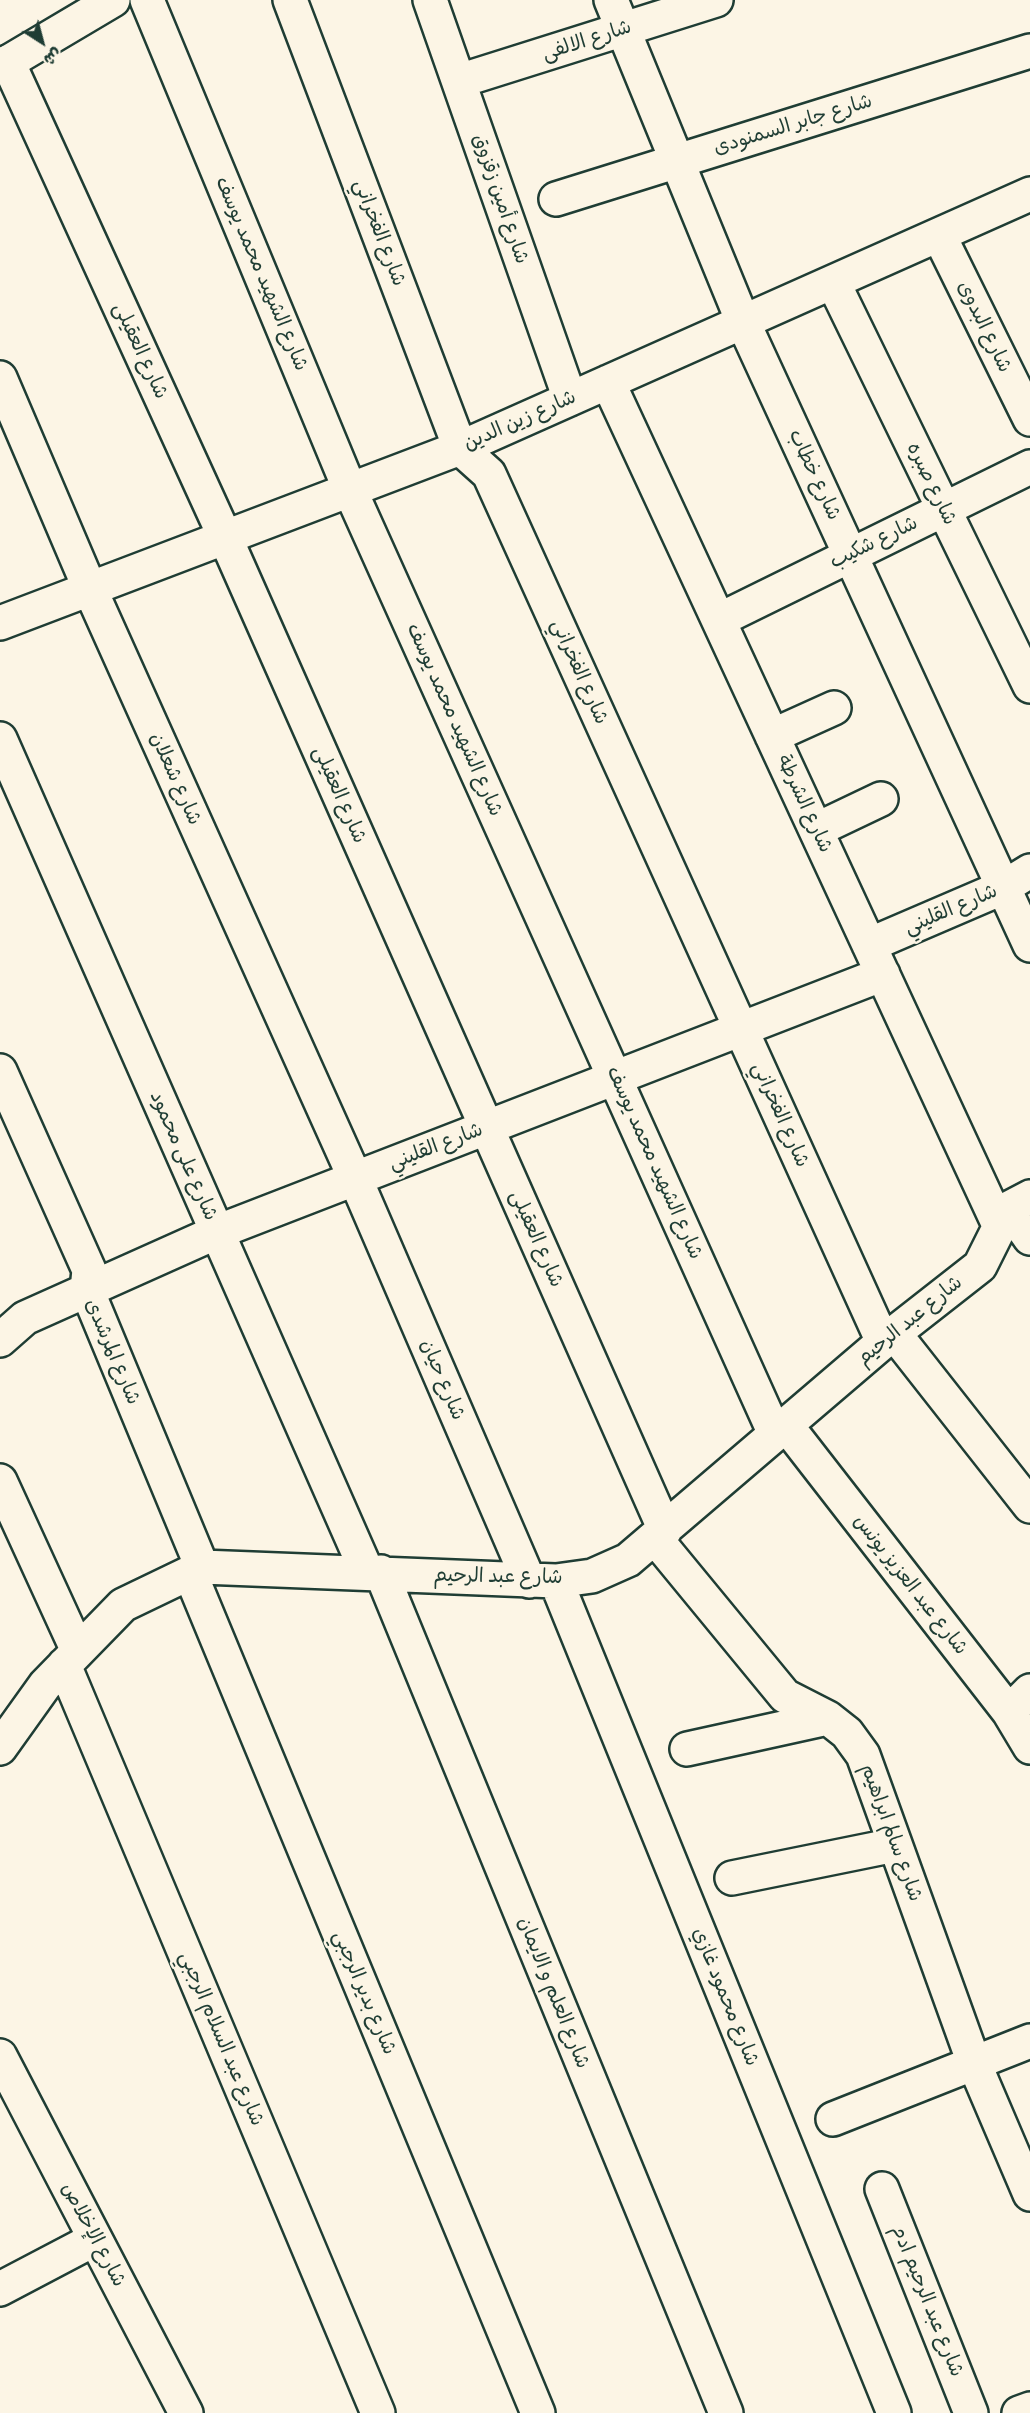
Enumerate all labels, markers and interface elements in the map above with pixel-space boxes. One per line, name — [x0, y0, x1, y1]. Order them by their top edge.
north arrow — [12, 12, 72, 72]
street label: شارع الالفى — [539, 15, 635, 67]
text: ش — [40, 43, 66, 70]
street label: شارع جابر السمنودى — [711, 89, 875, 161]
street label: شارع أمين زقزوق — [467, 131, 533, 267]
street label: شارع الشهيد محمد يوسف — [209, 173, 313, 375]
street label: شارع الفخراني — [348, 176, 410, 290]
street label: شارع البدوى — [952, 277, 1016, 377]
street label: شارع العقيلى — [107, 299, 173, 403]
street label: شارع زين الدين — [460, 386, 580, 456]
street label: شارع خطاب — [783, 426, 845, 524]
street label: شارع صبره — [901, 439, 961, 529]
street label: شارع شكيب — [826, 511, 922, 575]
street label: شارع الفخراني — [545, 616, 613, 728]
street label: شارع الشهيد محمد يوسف — [401, 620, 507, 820]
street label: شارع شعلان — [144, 729, 206, 829]
street label: شارع العقيلى — [307, 743, 371, 847]
street label: شارع الشرطة — [771, 751, 837, 857]
street label: شارع القليني — [901, 880, 1001, 940]
street label: شارع الفخراني — [746, 1059, 814, 1171]
street label: شارع الشهيد محمد يوسف — [601, 1063, 707, 1263]
street label: شارع على محمود — [144, 1088, 222, 1224]
street label: شارع القليني — [385, 1118, 487, 1176]
street label: شارع العقيلى — [504, 1187, 568, 1291]
street label: شارع عبد الرحيم — [852, 1271, 968, 1371]
street label: شارع المرشدى — [79, 1295, 145, 1409]
street label: شارع حيان — [414, 1336, 470, 1424]
street label: شارع عبد العزيز يونس — [848, 1510, 972, 1660]
street label: شارع عبد الرحيم — [433, 1564, 563, 1590]
street label: شارع سالم ابراهيم — [855, 1761, 927, 1905]
street label: شارع العلم و الايمان — [512, 1914, 594, 2072]
street label: شارع محمود غازي — [686, 1924, 764, 2070]
street label: شارع بدير الرجبي — [327, 1927, 401, 2059]
street label: شارع عبد السلام الرجبي — [173, 1948, 269, 2130]
street label: شارع الإخلاص — [56, 2179, 130, 2291]
street label: شارع عبد الرحيم ادم — [886, 2222, 968, 2380]

